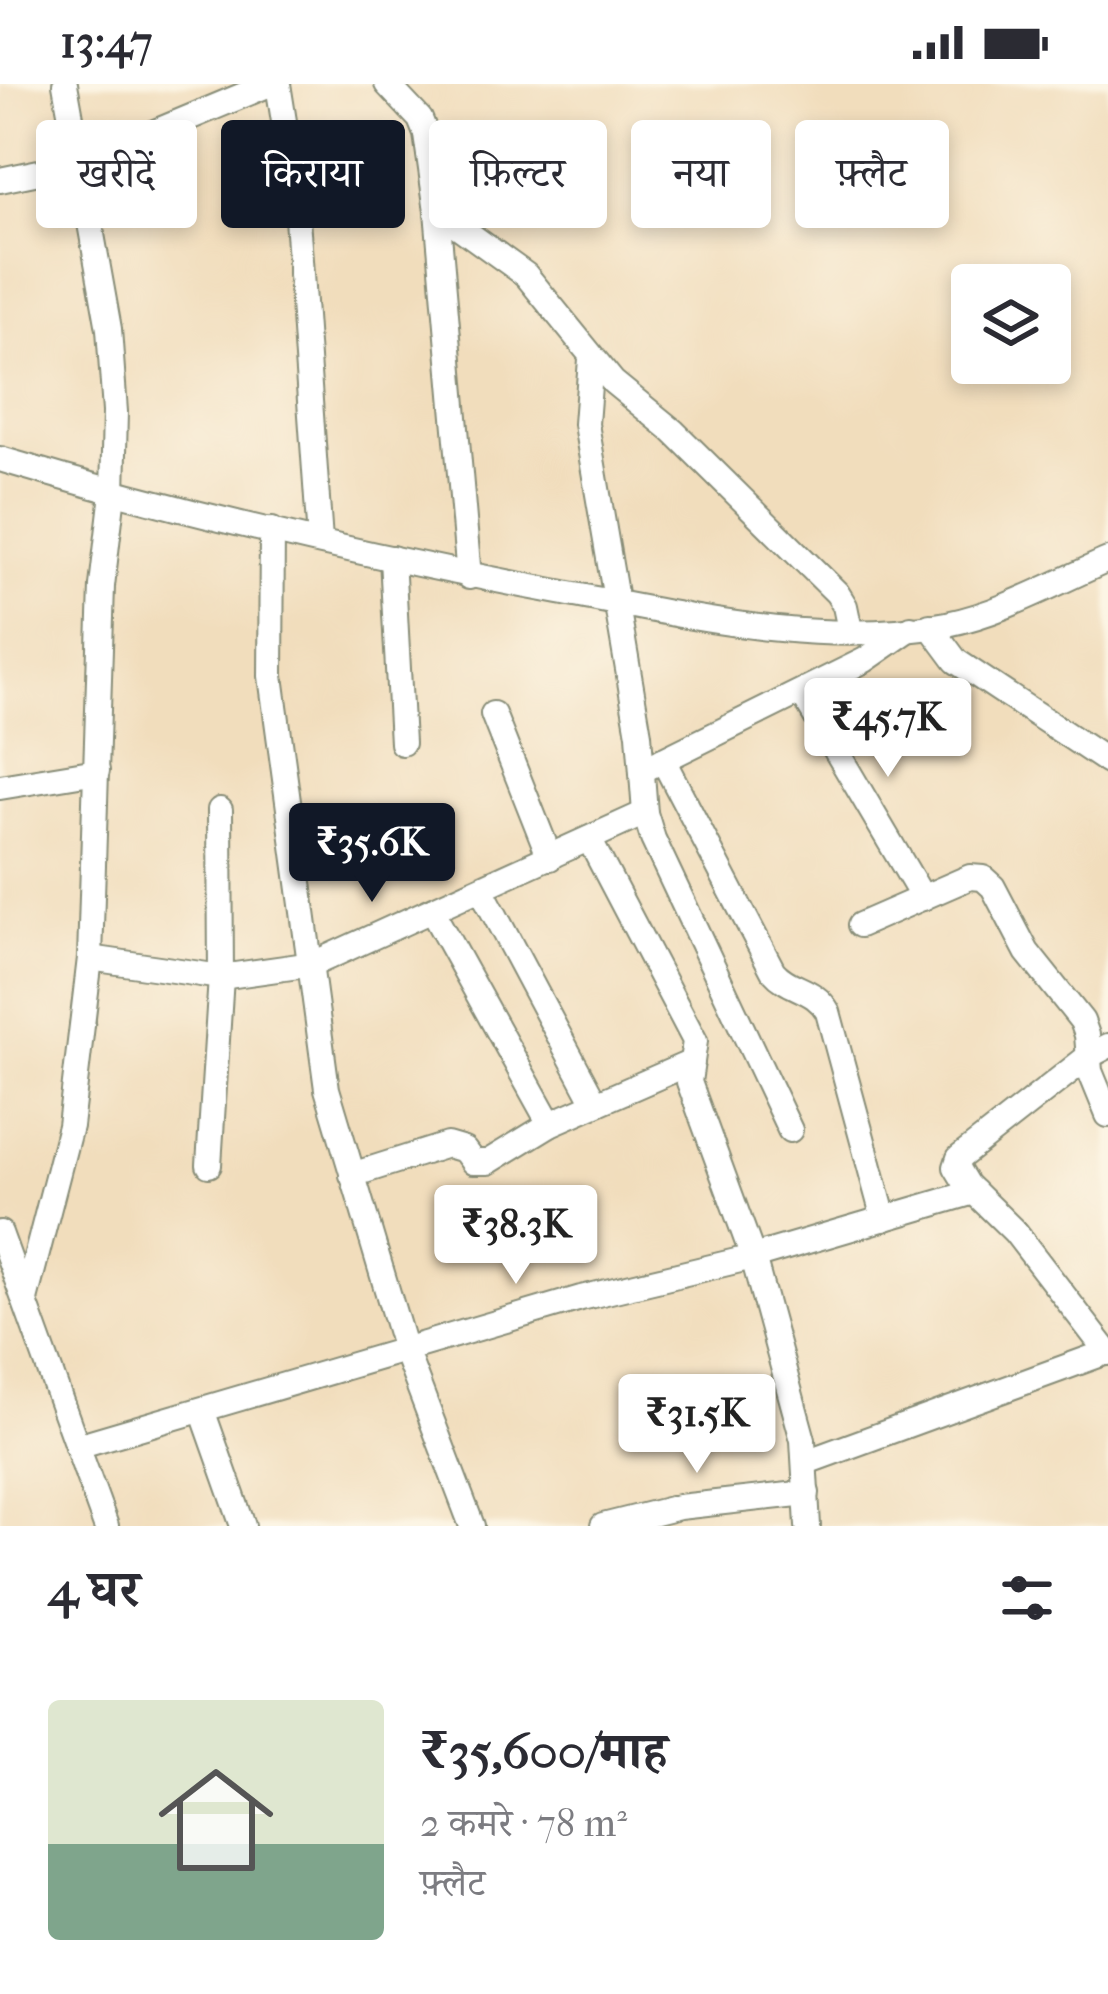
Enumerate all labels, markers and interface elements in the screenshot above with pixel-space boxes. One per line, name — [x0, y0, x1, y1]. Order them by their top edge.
text: 13:47 — [60, 16, 152, 69]
chip: खरीदें — [36, 120, 197, 228]
chip: किराया — [221, 120, 405, 228]
chip: फ़िल्टर — [429, 120, 607, 228]
chip: नया — [631, 120, 771, 228]
chip: फ़्लैट — [795, 120, 949, 228]
map controls — [951, 264, 1071, 384]
button: layers — [951, 264, 1071, 384]
pin: ₹45.7K — [790, 678, 986, 780]
text: ₹45.7K — [831, 694, 945, 740]
pin: ₹35.6K — [274, 803, 470, 905]
text: ₹35.6K — [316, 819, 428, 865]
pin: ₹38.3K — [418, 1185, 614, 1287]
text: ₹38.3K — [461, 1201, 571, 1247]
pin: ₹31.5K — [599, 1374, 795, 1476]
text: ₹31.5K — [645, 1390, 749, 1436]
text: 4 घर — [48, 1559, 140, 1619]
icon: filters — [994, 1565, 1060, 1631]
text: ₹35,600/माह — [420, 1721, 667, 1781]
icon: home — [144, 1748, 288, 1892]
text: 2 कमरे · 78 m² — [420, 1800, 627, 1846]
text: फ़्लैट — [420, 1860, 485, 1906]

